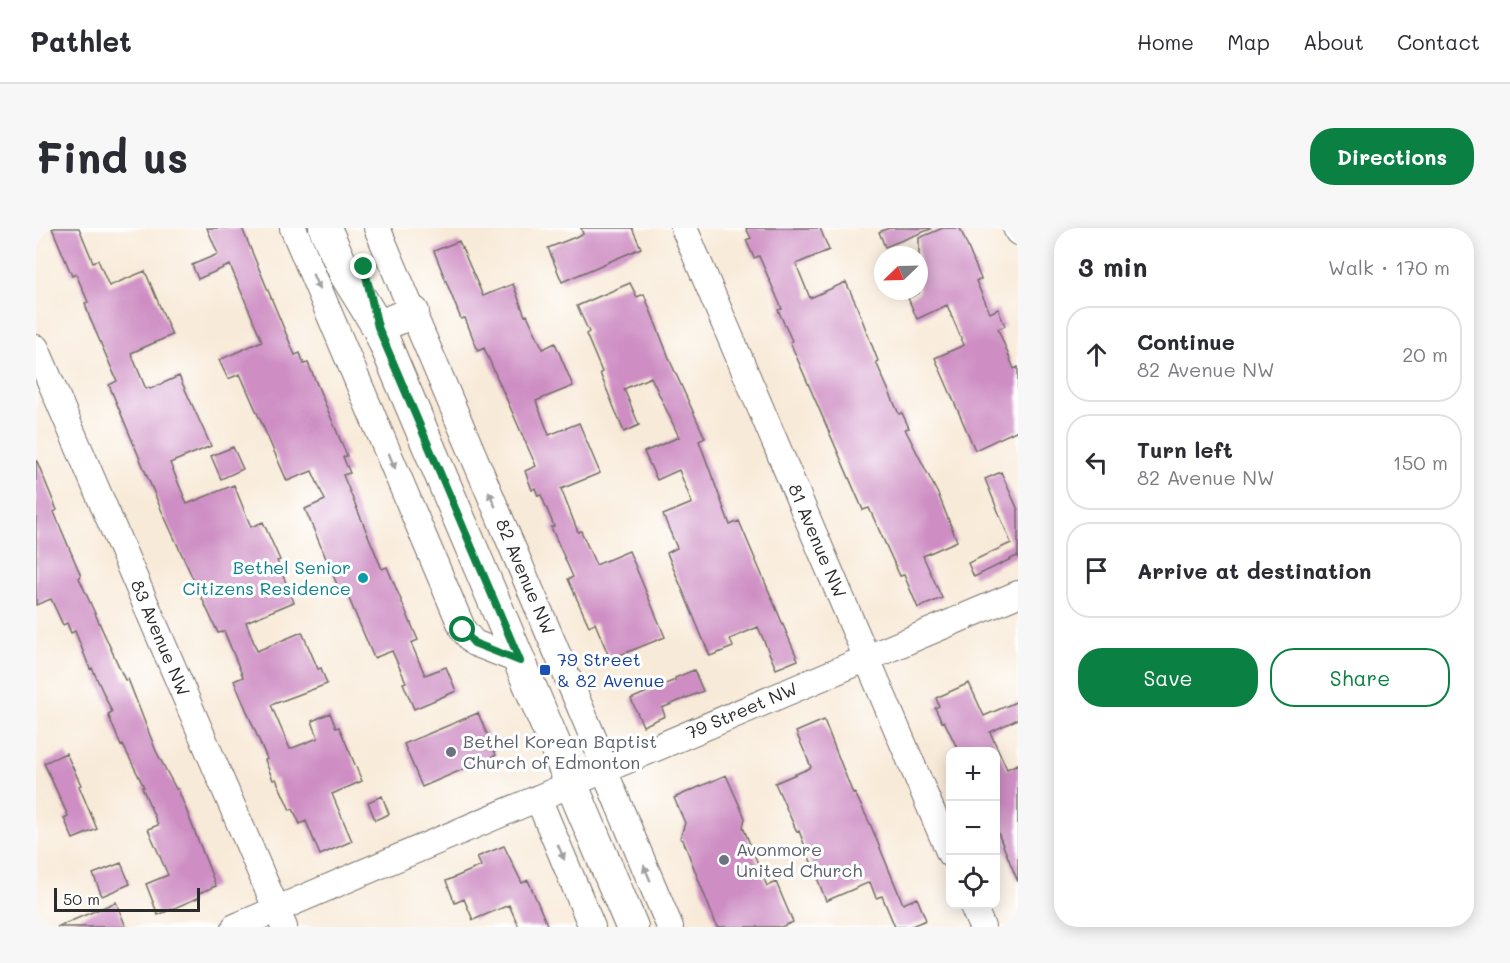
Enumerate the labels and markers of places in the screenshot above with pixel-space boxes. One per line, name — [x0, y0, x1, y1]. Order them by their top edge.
place label: Bethel Senior Citizens Residence — [182, 555, 351, 600]
marker: Bethel Senior Citizens Residence — [356, 571, 370, 585]
place label: 79 Street & 82 Avenue — [557, 647, 665, 692]
marker: 79 Street & 82 Avenue — [538, 663, 552, 677]
place label: Bethel Korean Baptist Church of Edmonton — [463, 729, 657, 774]
marker: Bethel Korean Baptist Church of Edmonton — [444, 745, 458, 759]
place label: Avonmore United Church — [736, 837, 862, 882]
marker: Avonmore United Church — [717, 853, 731, 867]

